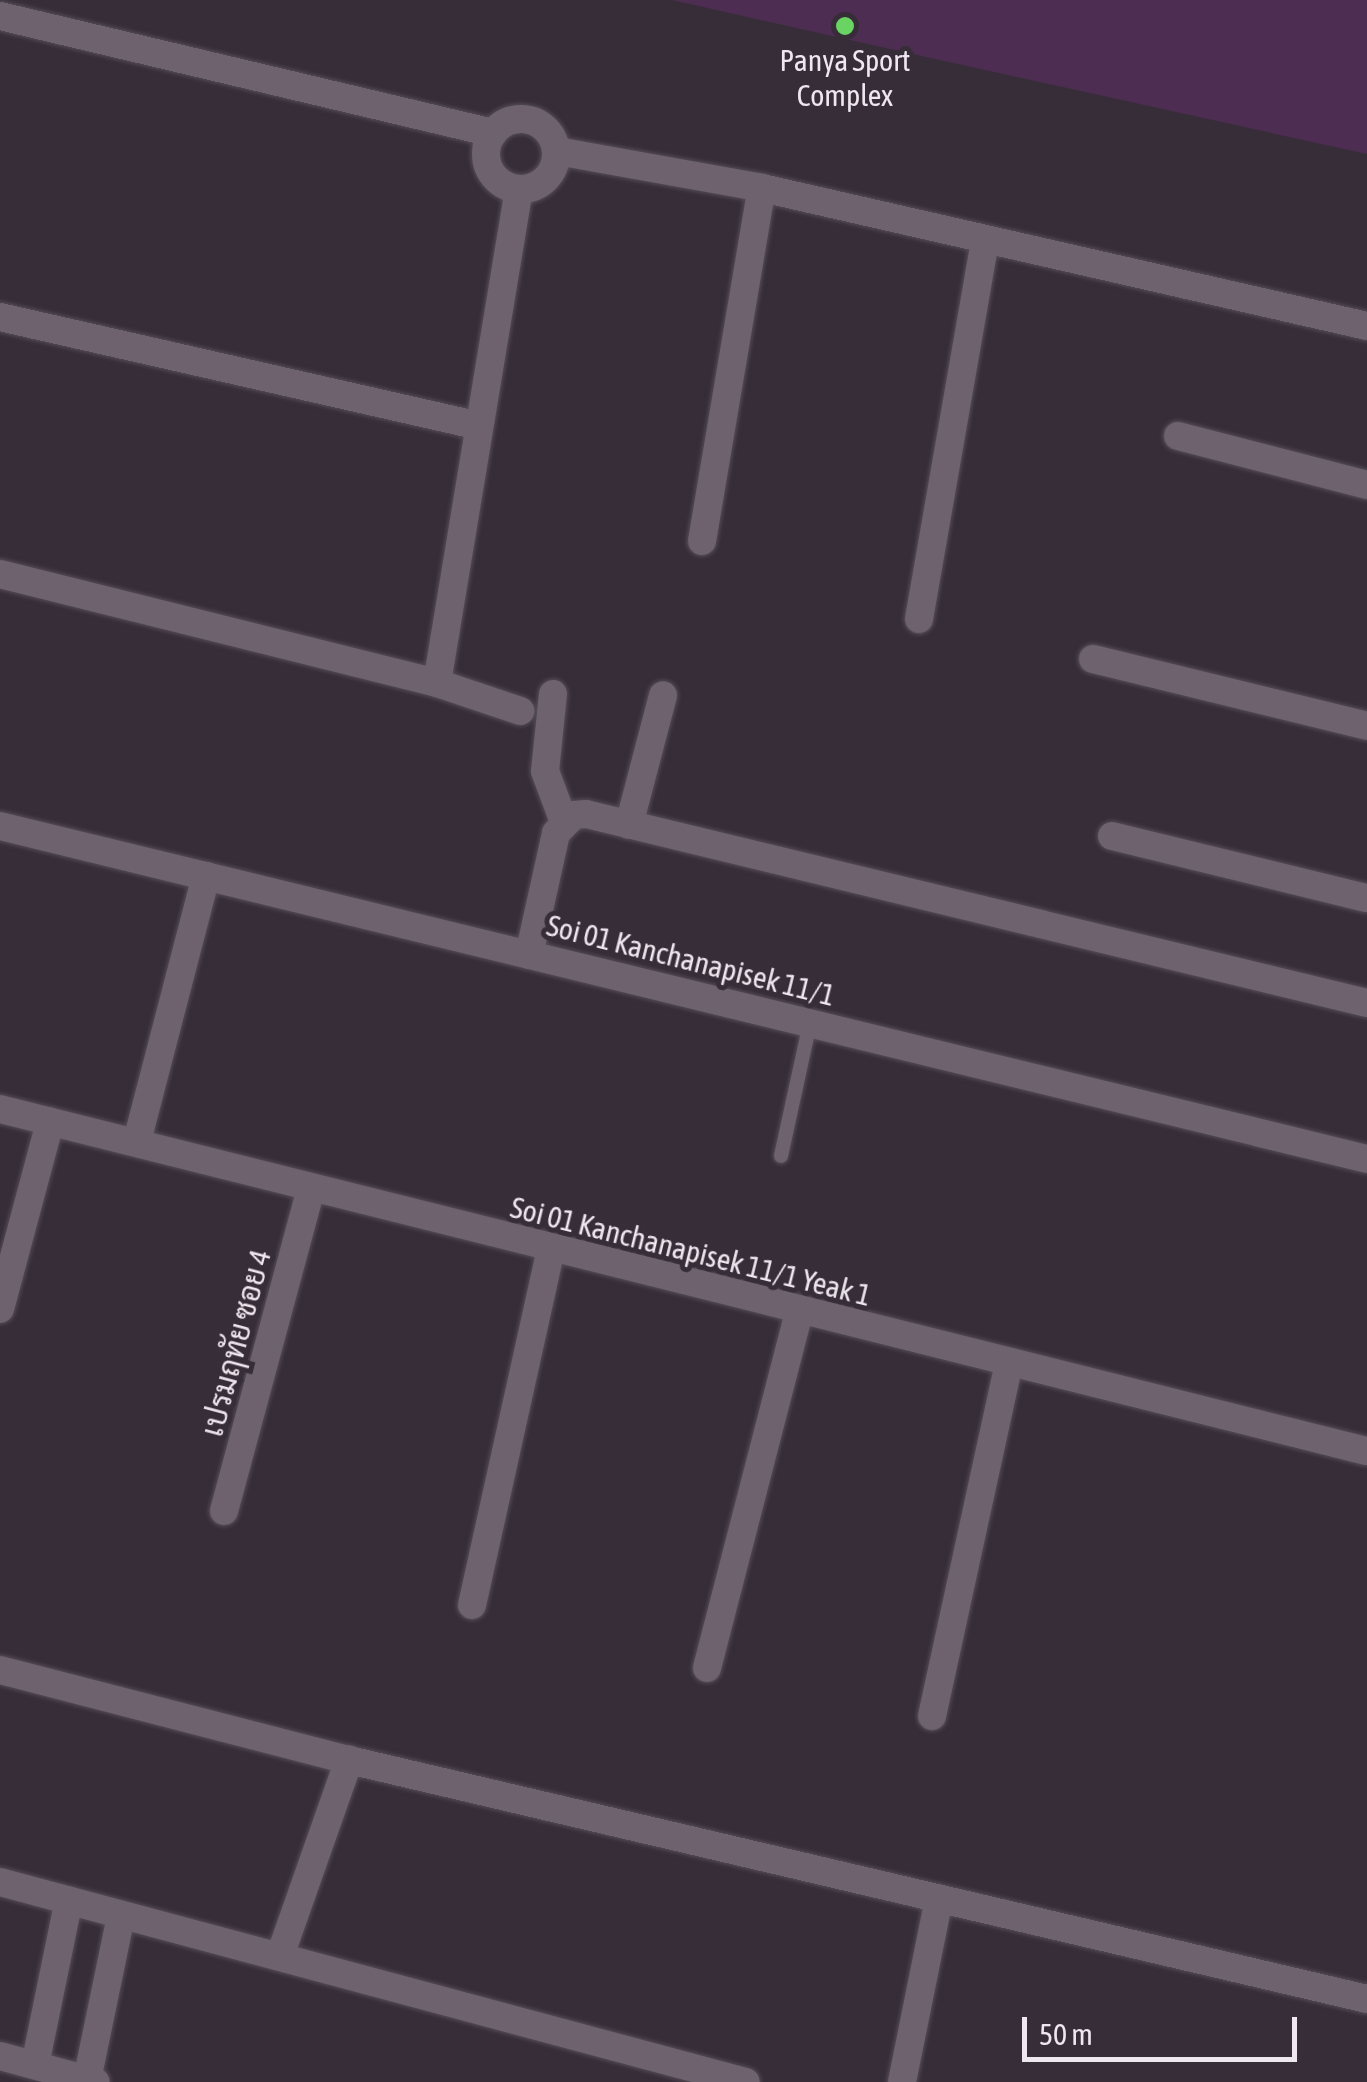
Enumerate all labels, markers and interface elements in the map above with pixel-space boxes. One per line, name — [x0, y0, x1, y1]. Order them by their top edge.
marker: Panya Sport Complex — [834, 15, 856, 37]
place label: Panya Sport Complex — [780, 42, 910, 112]
street label: Soi 01 Kanchanapisek 11/1 — [543, 907, 839, 1013]
street label: Soi 01 Kanchanapisek 11/1 Yeak 1 — [507, 1189, 875, 1313]
street label: เปรมฤทัย ซอย 4 — [194, 1246, 278, 1440]
scale bar — [1027, 1997, 1302, 2059]
text: 50 m — [1039, 2017, 1093, 2051]

